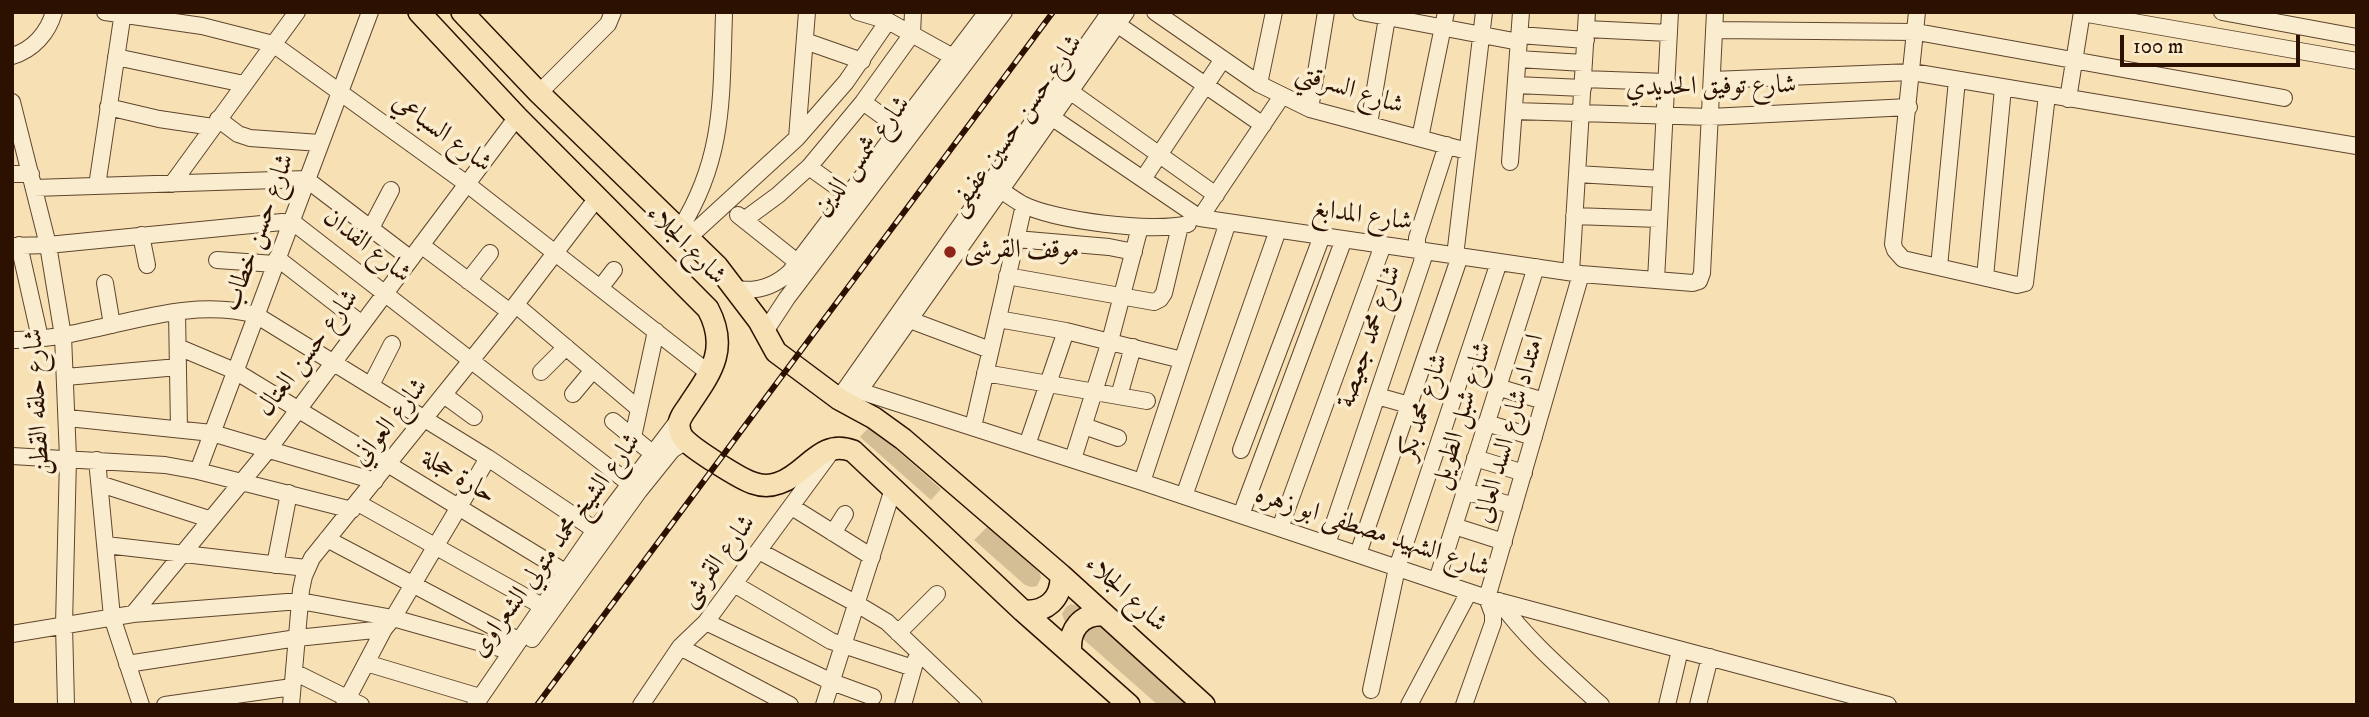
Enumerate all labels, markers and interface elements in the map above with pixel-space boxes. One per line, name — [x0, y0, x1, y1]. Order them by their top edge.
scale bar — [2124, 21, 2304, 65]
street label: شارع حسن حسين عفيفى — [943, 30, 1091, 222]
text: 100 m — [2133, 34, 2184, 60]
street label: شارع السرقتي — [1291, 59, 1407, 123]
street label: شارع توفيق الحديدي — [1625, 71, 1797, 105]
street label: شارع السباعي — [385, 87, 497, 181]
street label: شارع شمس الدين — [808, 91, 918, 223]
street label: شارع حسن خطاب — [217, 150, 303, 316]
street label: شارع المدابغ — [1310, 195, 1414, 239]
street label: شارع الجلاء — [638, 199, 732, 293]
street label: شارع الفدان — [316, 203, 416, 291]
place label: موقف القرشى — [964, 236, 1079, 268]
marker: موقف القرشى — [942, 244, 958, 260]
street label: شارع محمد جعيصة — [1332, 261, 1410, 413]
street label: شارع حسن العتال — [251, 284, 367, 424]
street label: شارع حلقه القطن — [20, 328, 58, 476]
street label: امتداد شارع السد العالى — [1469, 331, 1553, 527]
street label: شارع شبل الطويل — [1426, 339, 1500, 493]
street label: شارع محمد بكر — [1393, 350, 1457, 464]
street label: شارع العواني — [346, 373, 436, 473]
street label: شارع الشيخ محمد متولي الشعراوى — [465, 428, 649, 664]
street label: حارة حجلة — [415, 444, 501, 512]
street label: شارع الشهيد مصطفى ابو زهره — [1251, 480, 1493, 586]
street label: شارع القرشى — [674, 510, 764, 614]
street label: شارع الجلاء — [1077, 550, 1173, 640]

